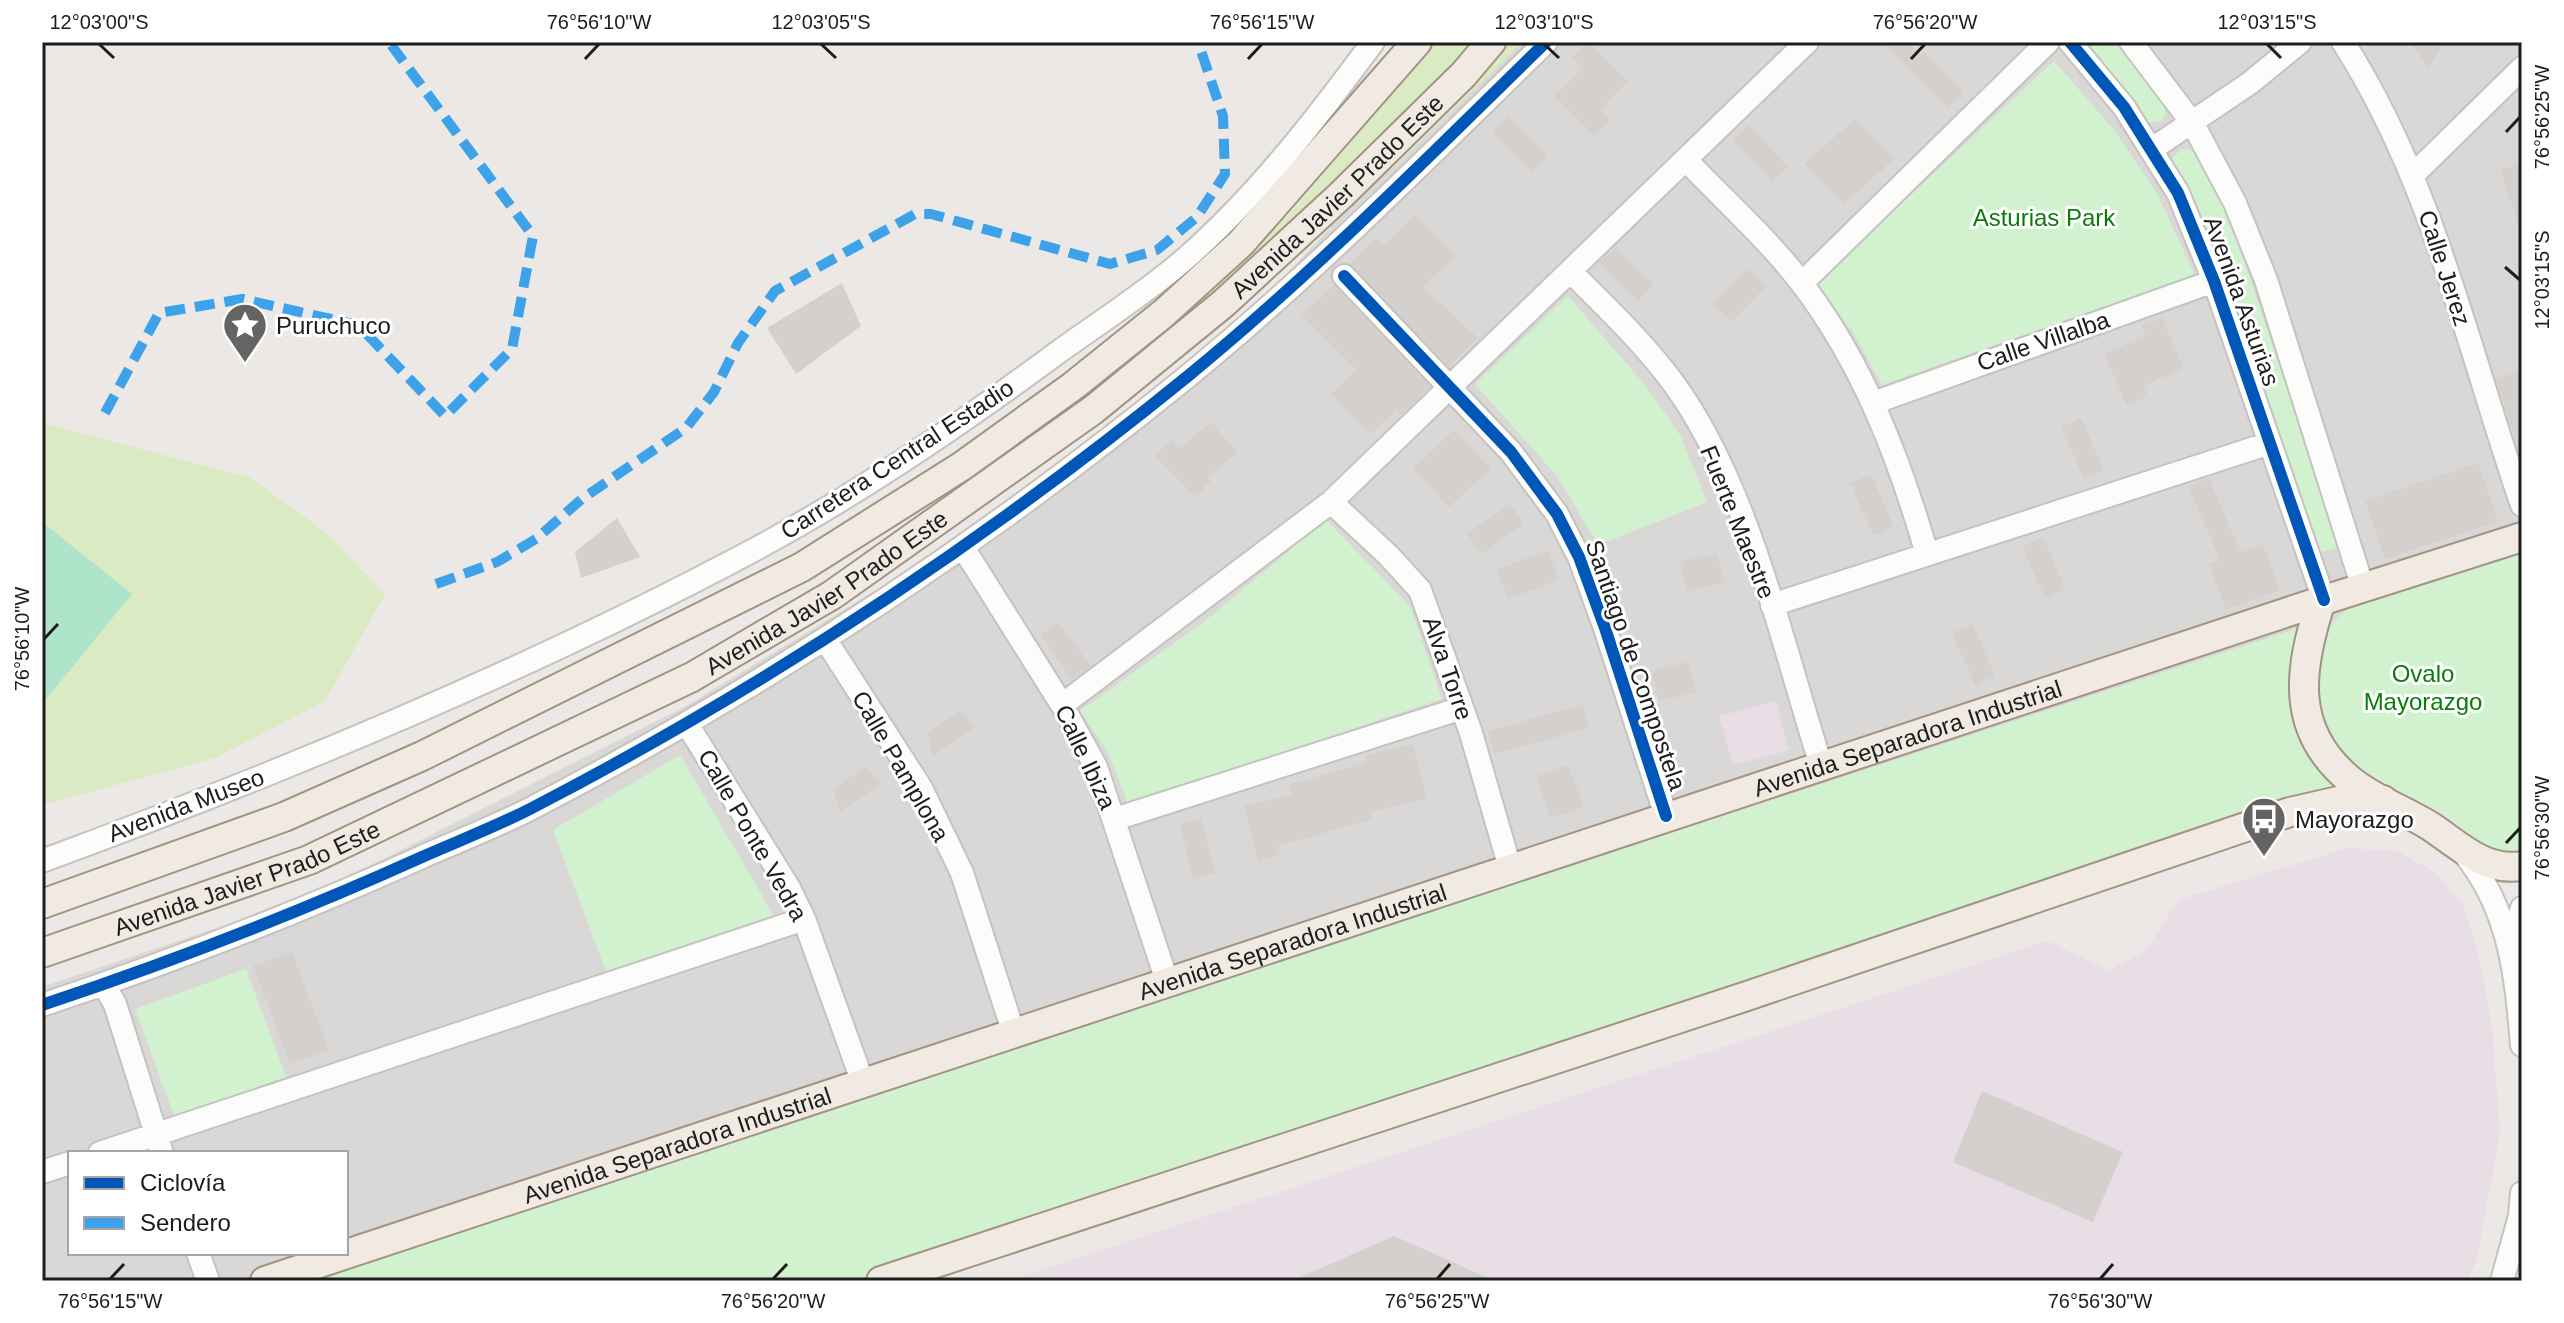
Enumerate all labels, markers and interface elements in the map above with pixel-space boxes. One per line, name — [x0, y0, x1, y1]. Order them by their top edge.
text: 12°03'00"S — [50, 11, 149, 33]
text: 76°56'10"W — [547, 11, 651, 33]
text: 12°03'05"S — [772, 11, 871, 33]
text: 76°56'15"W — [1210, 11, 1314, 33]
text: 12°03'10"S — [1495, 11, 1594, 33]
text: 76°56'20"W — [1873, 11, 1977, 33]
text: 12°03'15"S — [2218, 11, 2317, 33]
text: 76°56'25"W — [2531, 65, 2553, 169]
street label: Avenida Javier Prado Este — [1225, 89, 1449, 303]
park label: Asturias Park — [1973, 204, 2116, 231]
street label: Calle Jerez — [2414, 207, 2476, 329]
street label: Avenida Asturias — [2199, 213, 2285, 389]
text: 12°03'15"S — [2531, 231, 2553, 330]
place icon: Puruchuco — [221, 301, 269, 364]
street label: Calle Villalba — [1973, 306, 2113, 376]
place label: Puruchuco — [276, 312, 391, 339]
street label: Carretera Central Estadio — [776, 374, 1018, 544]
street label: Fuerte Maestre — [1695, 442, 1781, 602]
street label: Avenida Javier Prado Este — [700, 504, 952, 680]
street label: Santiago de Compostela — [1580, 536, 1692, 794]
text: 76°56'10"W — [11, 587, 33, 691]
street label: Alva Torre — [1418, 613, 1478, 723]
park label: Ovalo Mayorazgo — [2364, 660, 2482, 715]
street label: Avenida Separadora Industrial — [1750, 674, 2065, 801]
street label: Calle Pamplona — [847, 686, 955, 847]
street label: Calle Ibiza — [1050, 701, 1122, 814]
street label: Calle Ponte Vedra — [693, 744, 813, 926]
street label: Avenida Museo — [104, 763, 268, 847]
text: 76°56'30"W — [2531, 776, 2553, 880]
bus stop icon: Mayorazgo — [2240, 795, 2288, 858]
place label: Mayorazgo — [2295, 806, 2414, 833]
street label: Avenida Javier Prado Este — [110, 815, 384, 941]
street label: Avenida Separadora Industrial — [1135, 878, 1450, 1005]
street label: Avenida Separadora Industrial — [520, 1081, 834, 1208]
legend — [68, 1151, 348, 1255]
text: Ciclovía — [140, 1169, 226, 1196]
text: Sendero — [140, 1209, 231, 1236]
text: 76°56'15"W — [58, 1290, 162, 1312]
text: 76°56'20"W — [721, 1290, 825, 1312]
text: 76°56'25"W — [1385, 1290, 1489, 1312]
text: 76°56'30"W — [2048, 1290, 2152, 1312]

